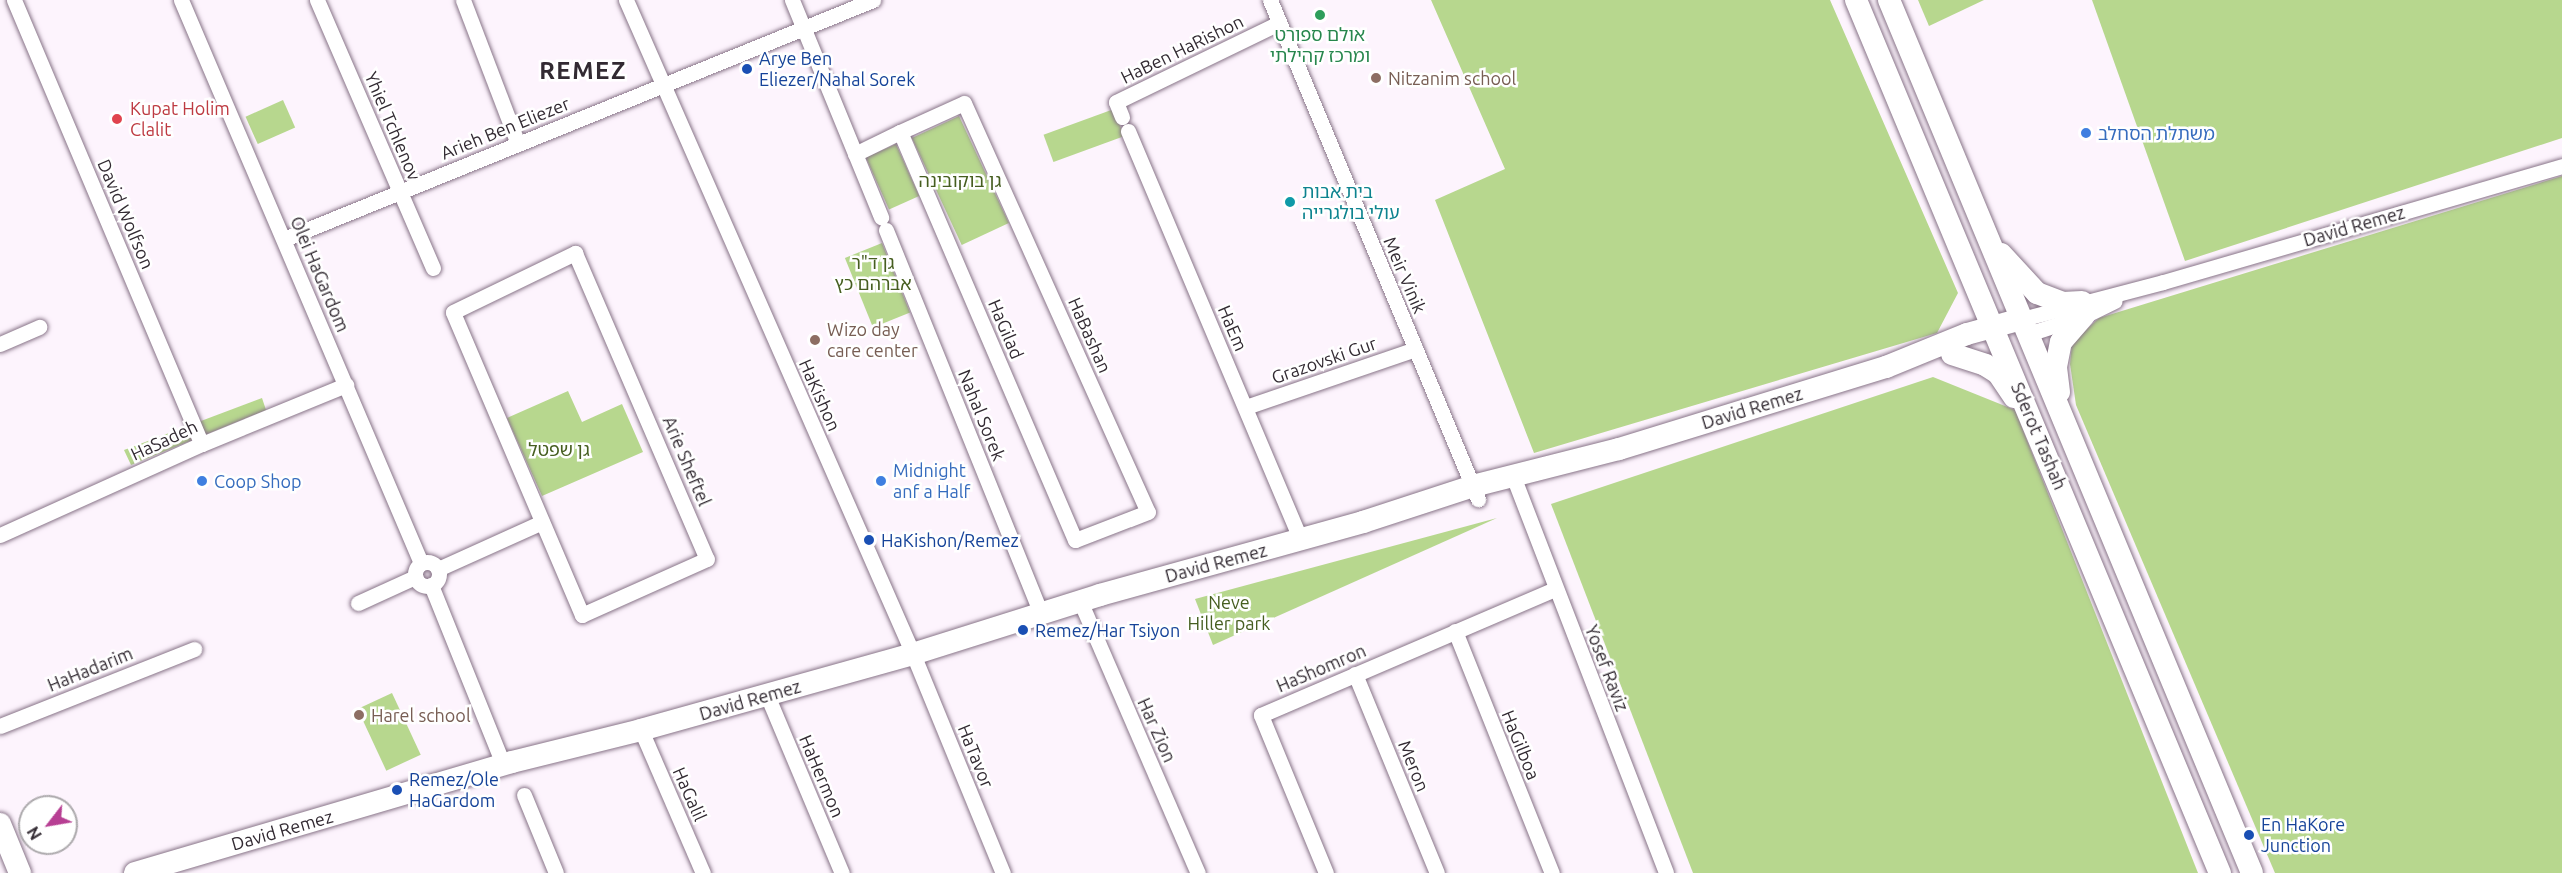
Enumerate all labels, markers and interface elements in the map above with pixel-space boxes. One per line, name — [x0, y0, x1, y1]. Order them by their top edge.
marker: אולם ספורט ומרכז קהילתי — [1313, 8, 1327, 22]
street label: HaBen HaRishon — [1117, 10, 1247, 88]
place label: אולם ספורט ומרכז קהילתי — [1270, 24, 1370, 66]
place label: Arye Ben Eliezer/Nahal Sorek — [759, 48, 915, 90]
district label: REMEZ — [539, 57, 627, 85]
marker: Arye Ben Eliezer/Nahal Sorek — [740, 62, 754, 76]
place label: Nitzanim school — [1388, 67, 1516, 89]
street label: Yhiel Tchlenov — [360, 68, 426, 184]
marker: Nitzanim school — [1369, 71, 1383, 85]
street label: Arieh Ben Eliezer — [437, 92, 573, 164]
place label: Kupat Holim Clalit — [130, 98, 230, 140]
marker: Kupat Holim Clalit — [108, 110, 126, 128]
place label: משתלת הסחלב — [2098, 122, 2215, 144]
marker: משתלת הסחלב — [2079, 126, 2093, 140]
street label: David Wolfson — [93, 156, 159, 272]
park label: גן בוקובינה — [919, 169, 1001, 191]
place label: בית אבות עולי בולגרייה — [1302, 181, 1400, 224]
marker: בית אבות עולי בולגרייה — [1283, 195, 1297, 209]
street label: David Remez — [2301, 201, 2407, 251]
street label: Olei HaGardom — [286, 213, 354, 335]
street label: Meir Vinik — [1379, 233, 1431, 317]
park label: גן ד"ר אברהם כץ — [834, 252, 912, 294]
street label: HaBashan — [1064, 294, 1116, 376]
street label: HaGilad — [984, 296, 1028, 362]
street label: HaEm — [1214, 302, 1252, 354]
place label: Wizo day care center — [827, 319, 918, 362]
street label: Grazovski Gur — [1269, 332, 1379, 388]
marker: Wizo day care center — [808, 333, 822, 347]
street label: HaKishon — [795, 356, 845, 434]
street label: Nahal Sorek — [954, 366, 1010, 464]
street label: Sderot Tashah — [2007, 379, 2071, 493]
street label: David Remez — [1699, 382, 1805, 434]
street label: Arie Sheftel — [658, 413, 716, 509]
street label: HaSadeh — [127, 415, 201, 465]
park label: גן שפטל — [528, 438, 590, 460]
place label: Midnight anf a Half — [893, 460, 970, 502]
place label: Coop Shop — [214, 470, 301, 492]
marker: Coop Shop — [195, 474, 209, 488]
marker: Midnight anf a Half — [874, 474, 888, 488]
place label: HaKishon/Remez — [881, 529, 1019, 551]
marker: HaKishon/Remez — [862, 533, 876, 547]
street label: David Remez — [1163, 539, 1269, 587]
park label: Neve Hiller park — [1188, 592, 1270, 634]
place label: Remez/Har Tsiyon — [1035, 619, 1180, 641]
street label: Yosef Raviz — [1581, 622, 1633, 714]
marker: Remez/Har Tsiyon — [1016, 623, 1030, 637]
street label: HaShomron — [1273, 639, 1369, 697]
street label: HaHadarim — [44, 642, 136, 696]
street label: David Remez — [697, 675, 803, 725]
street label: Har Zion — [1133, 694, 1181, 766]
place label: Harel school — [371, 704, 471, 726]
street label: HaGilboa — [1497, 707, 1545, 783]
marker: Harel school — [352, 708, 366, 722]
street label: HaTavor — [954, 721, 998, 791]
street label: HaHermon — [795, 732, 849, 820]
street label: Meron — [1394, 737, 1434, 795]
street label: HaGalil — [669, 764, 711, 824]
place label: Remez/Ole HaGardom — [409, 769, 499, 812]
marker: Remez/Ole HaGardom — [390, 783, 404, 797]
north arrow — [18, 795, 78, 855]
street label: David Remez — [229, 805, 335, 855]
place label: En HaKore Junction — [2261, 814, 2345, 856]
text: N — [23, 823, 45, 843]
marker: En HaKore Junction — [2242, 828, 2256, 842]

